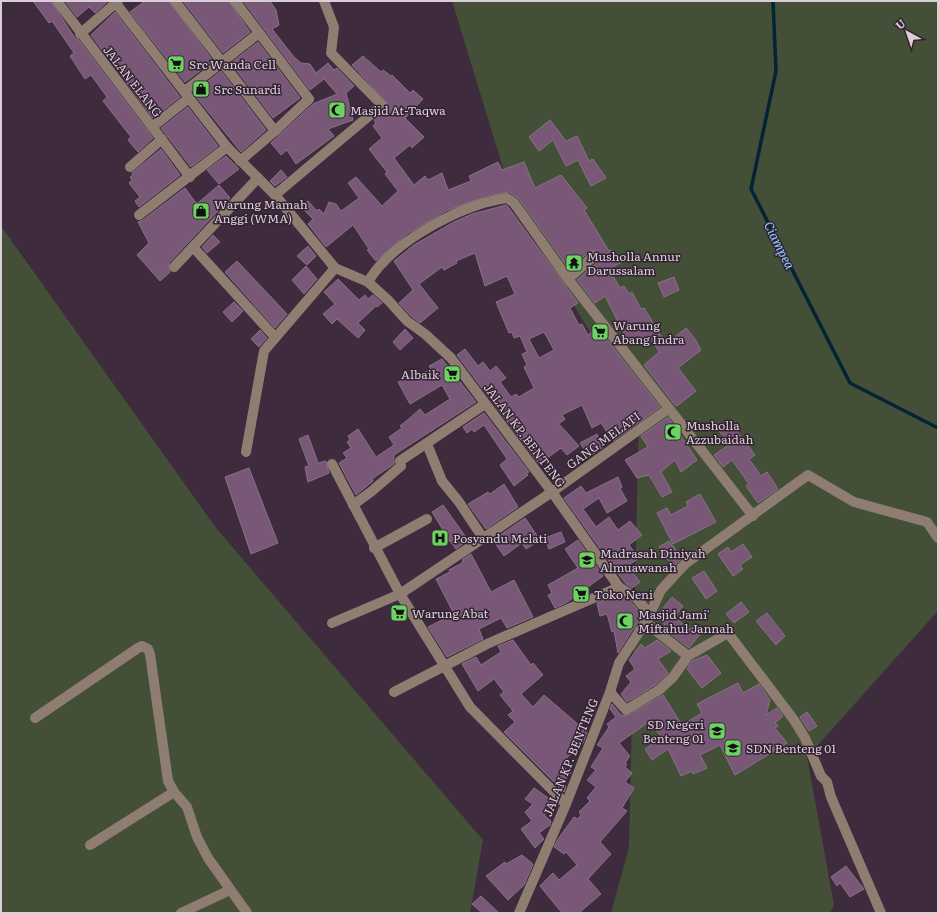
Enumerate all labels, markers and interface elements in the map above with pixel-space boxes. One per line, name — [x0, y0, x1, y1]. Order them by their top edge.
north arrow — [887, 12, 927, 52]
text: U — [891, 14, 909, 32]
street label: JALAN ELANG — [99, 41, 167, 121]
supermarket icon: Src Wanda Cell — [166, 54, 186, 74]
place label: Src Wanda Cell — [189, 55, 276, 73]
shop icon: Src Sunardi — [191, 79, 211, 99]
place label: Src Sunardi — [214, 80, 281, 98]
mosque icon: Masjid At-Taqwa — [327, 100, 347, 120]
place label: Masjid At-Taqwa — [350, 101, 446, 119]
place label: Warung Mamah Anggi (WMA) — [214, 195, 308, 227]
shop icon: Warung Mamah Anggi (WMA) — [191, 201, 211, 221]
water label: Ciampea — [760, 218, 800, 273]
place label: Musholla Annur Darussalam — [587, 247, 681, 279]
temple icon: Musholla Annur Darussalam — [564, 253, 584, 273]
place label: Warung Abang Indra — [613, 316, 685, 348]
supermarket icon: Warung Abang Indra — [590, 322, 610, 342]
supermarket icon: Albaik — [442, 364, 462, 384]
place label: Albaik — [401, 365, 440, 383]
street label: JALAN KP. BENTENG — [480, 379, 570, 491]
street label: GANG MELATI — [562, 407, 644, 473]
place label: Musholla Azzubaidah — [686, 416, 753, 448]
mosque icon: Musholla Azzubaidah — [663, 422, 683, 442]
hospital icon: Posyandu Melati — [430, 528, 450, 548]
place label: Posyandu Melati — [453, 529, 547, 547]
place label: Madrasah Diniyah Almuawanah — [600, 544, 706, 576]
school or university icon: Madrasah Diniyah Almuawanah — [577, 550, 597, 570]
supermarket icon: Toko Neni — [571, 584, 591, 604]
place label: Toko Neni — [594, 585, 653, 603]
supermarket icon: Warung Abat — [389, 603, 409, 623]
place label: Warung Abat — [412, 604, 489, 622]
place label: Masjid Jami' Miftahul Jannah — [638, 605, 734, 637]
mosque icon: Masjid Jami' Miftahul Jannah — [615, 611, 635, 631]
street label: JALAN KP. BENTENG — [538, 695, 602, 819]
place label: SD Negeri Benteng 01 — [643, 715, 704, 747]
school or university icon: SD Negeri Benteng 01 — [707, 721, 727, 741]
school or university icon: SDN Benteng 01 — [723, 738, 743, 758]
place label: SDN Benteng 01 — [746, 739, 836, 757]

